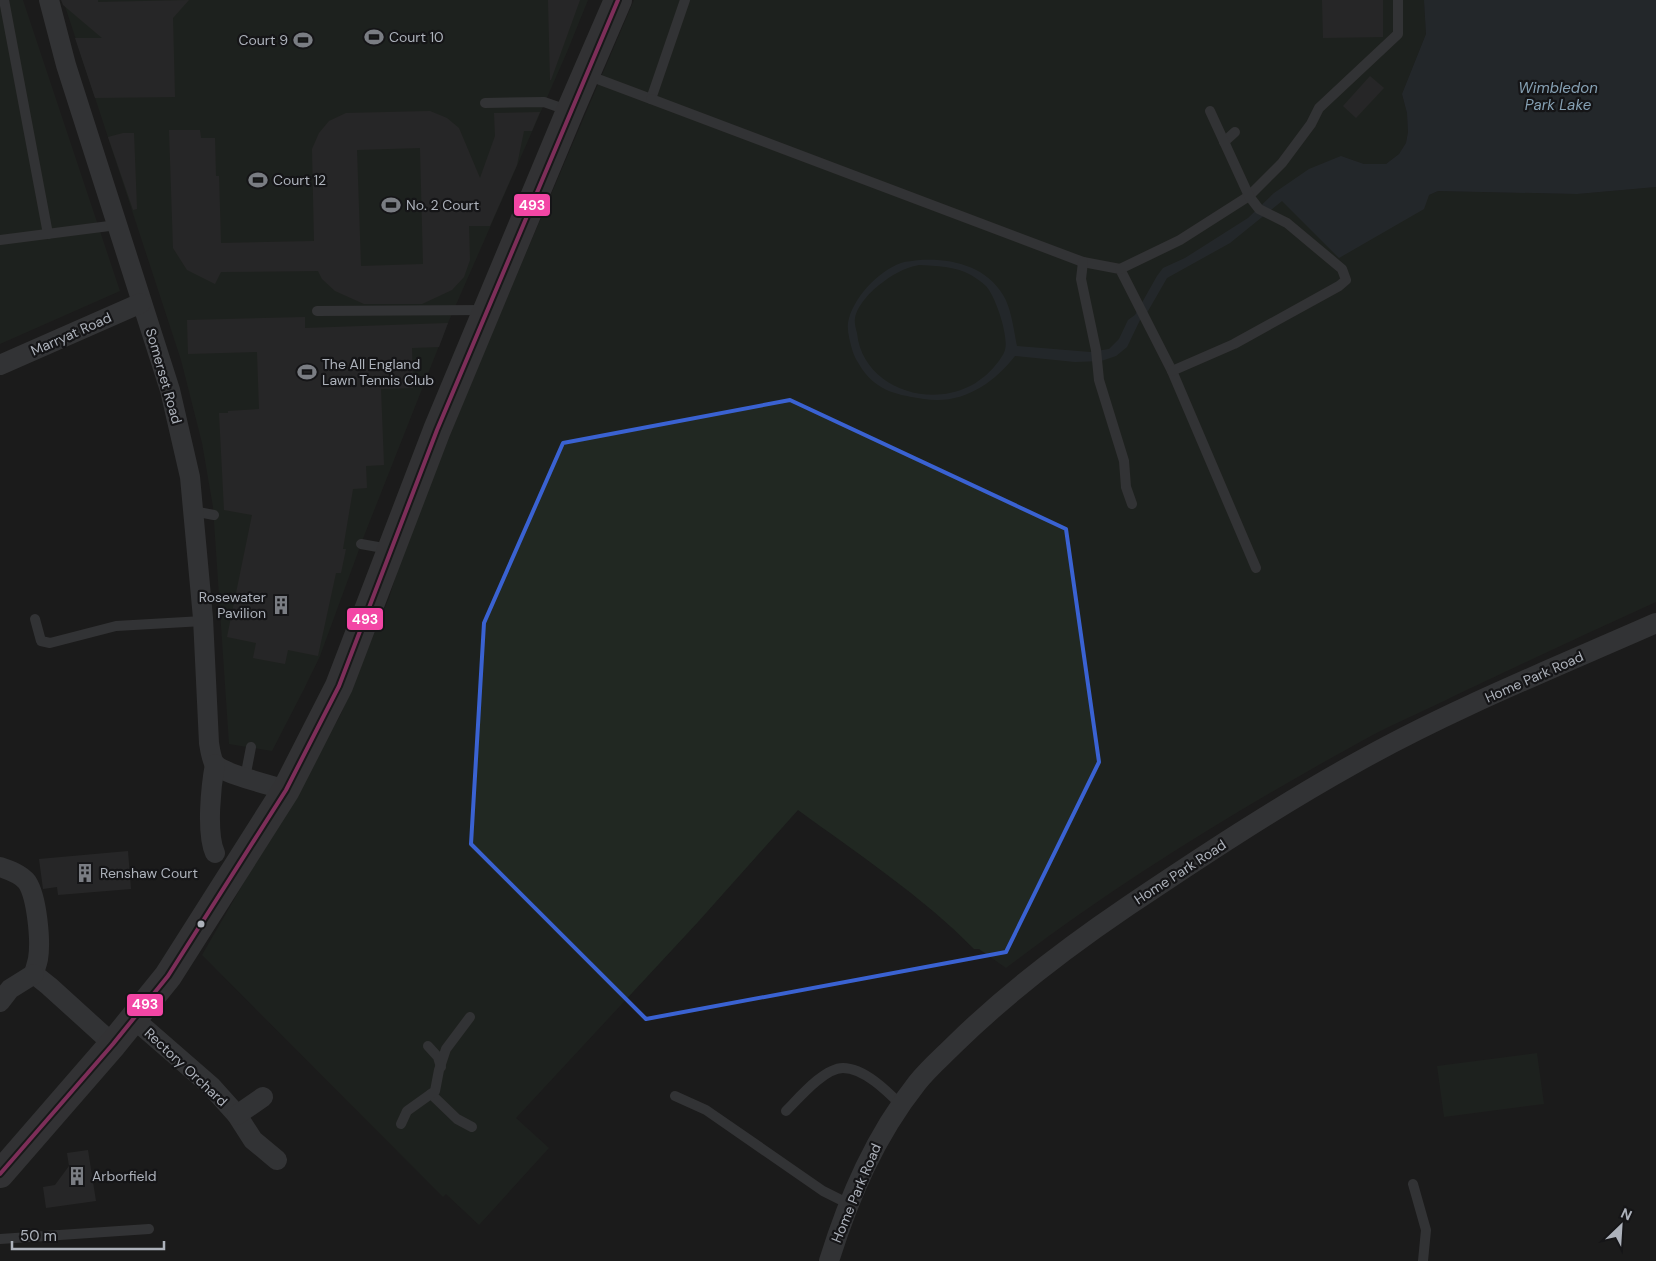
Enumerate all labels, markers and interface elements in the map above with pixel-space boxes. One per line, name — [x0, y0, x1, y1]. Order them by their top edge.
sports icon: Court 10 — [363, 26, 385, 48]
place label: Court 10 — [389, 28, 444, 46]
sports icon: Court 9 — [292, 29, 314, 51]
place label: Court 9 — [238, 31, 288, 49]
water label: Wimbledon Park Lake — [1518, 78, 1598, 115]
sports icon: Court 12 — [247, 169, 269, 191]
place label: Court 12 — [273, 171, 326, 189]
line badge: 493 — [513, 193, 551, 217]
sports icon: No. 2 Court — [380, 194, 402, 216]
place label: No. 2 Court — [406, 196, 479, 214]
text: 493 — [519, 196, 545, 214]
street label: Marryat Road — [28, 308, 114, 360]
street label: Somerset Road — [142, 326, 186, 426]
place label: The All England Lawn Tennis Club — [322, 355, 434, 389]
sports icon: The All England Lawn Tennis Club — [296, 361, 318, 383]
place label: Rosewater Pavilion — [199, 588, 266, 622]
building icon: Rosewater Pavilion — [270, 594, 292, 616]
line badge: 493 — [346, 607, 384, 631]
text: 493 — [352, 610, 378, 628]
street label: Home Park Road — [1482, 647, 1586, 707]
street label: Home Park Road — [1131, 836, 1229, 908]
building icon: Renshaw Court — [74, 862, 96, 884]
place label: Renshaw Court — [100, 864, 198, 882]
unlabelled marker — [196, 919, 206, 929]
line badge: 493 — [126, 993, 164, 1017]
text: 493 — [132, 995, 158, 1013]
street label: Rectory Orchard — [141, 1024, 231, 1110]
street label: Home Park Road — [827, 1141, 885, 1245]
building icon: Arborfield — [66, 1165, 88, 1187]
place label: Arborfield — [92, 1167, 156, 1185]
north arrow — [1596, 1201, 1646, 1251]
text: N — [1618, 1204, 1635, 1225]
scale bar — [12, 1218, 165, 1250]
text: 50 m — [20, 1226, 57, 1246]

